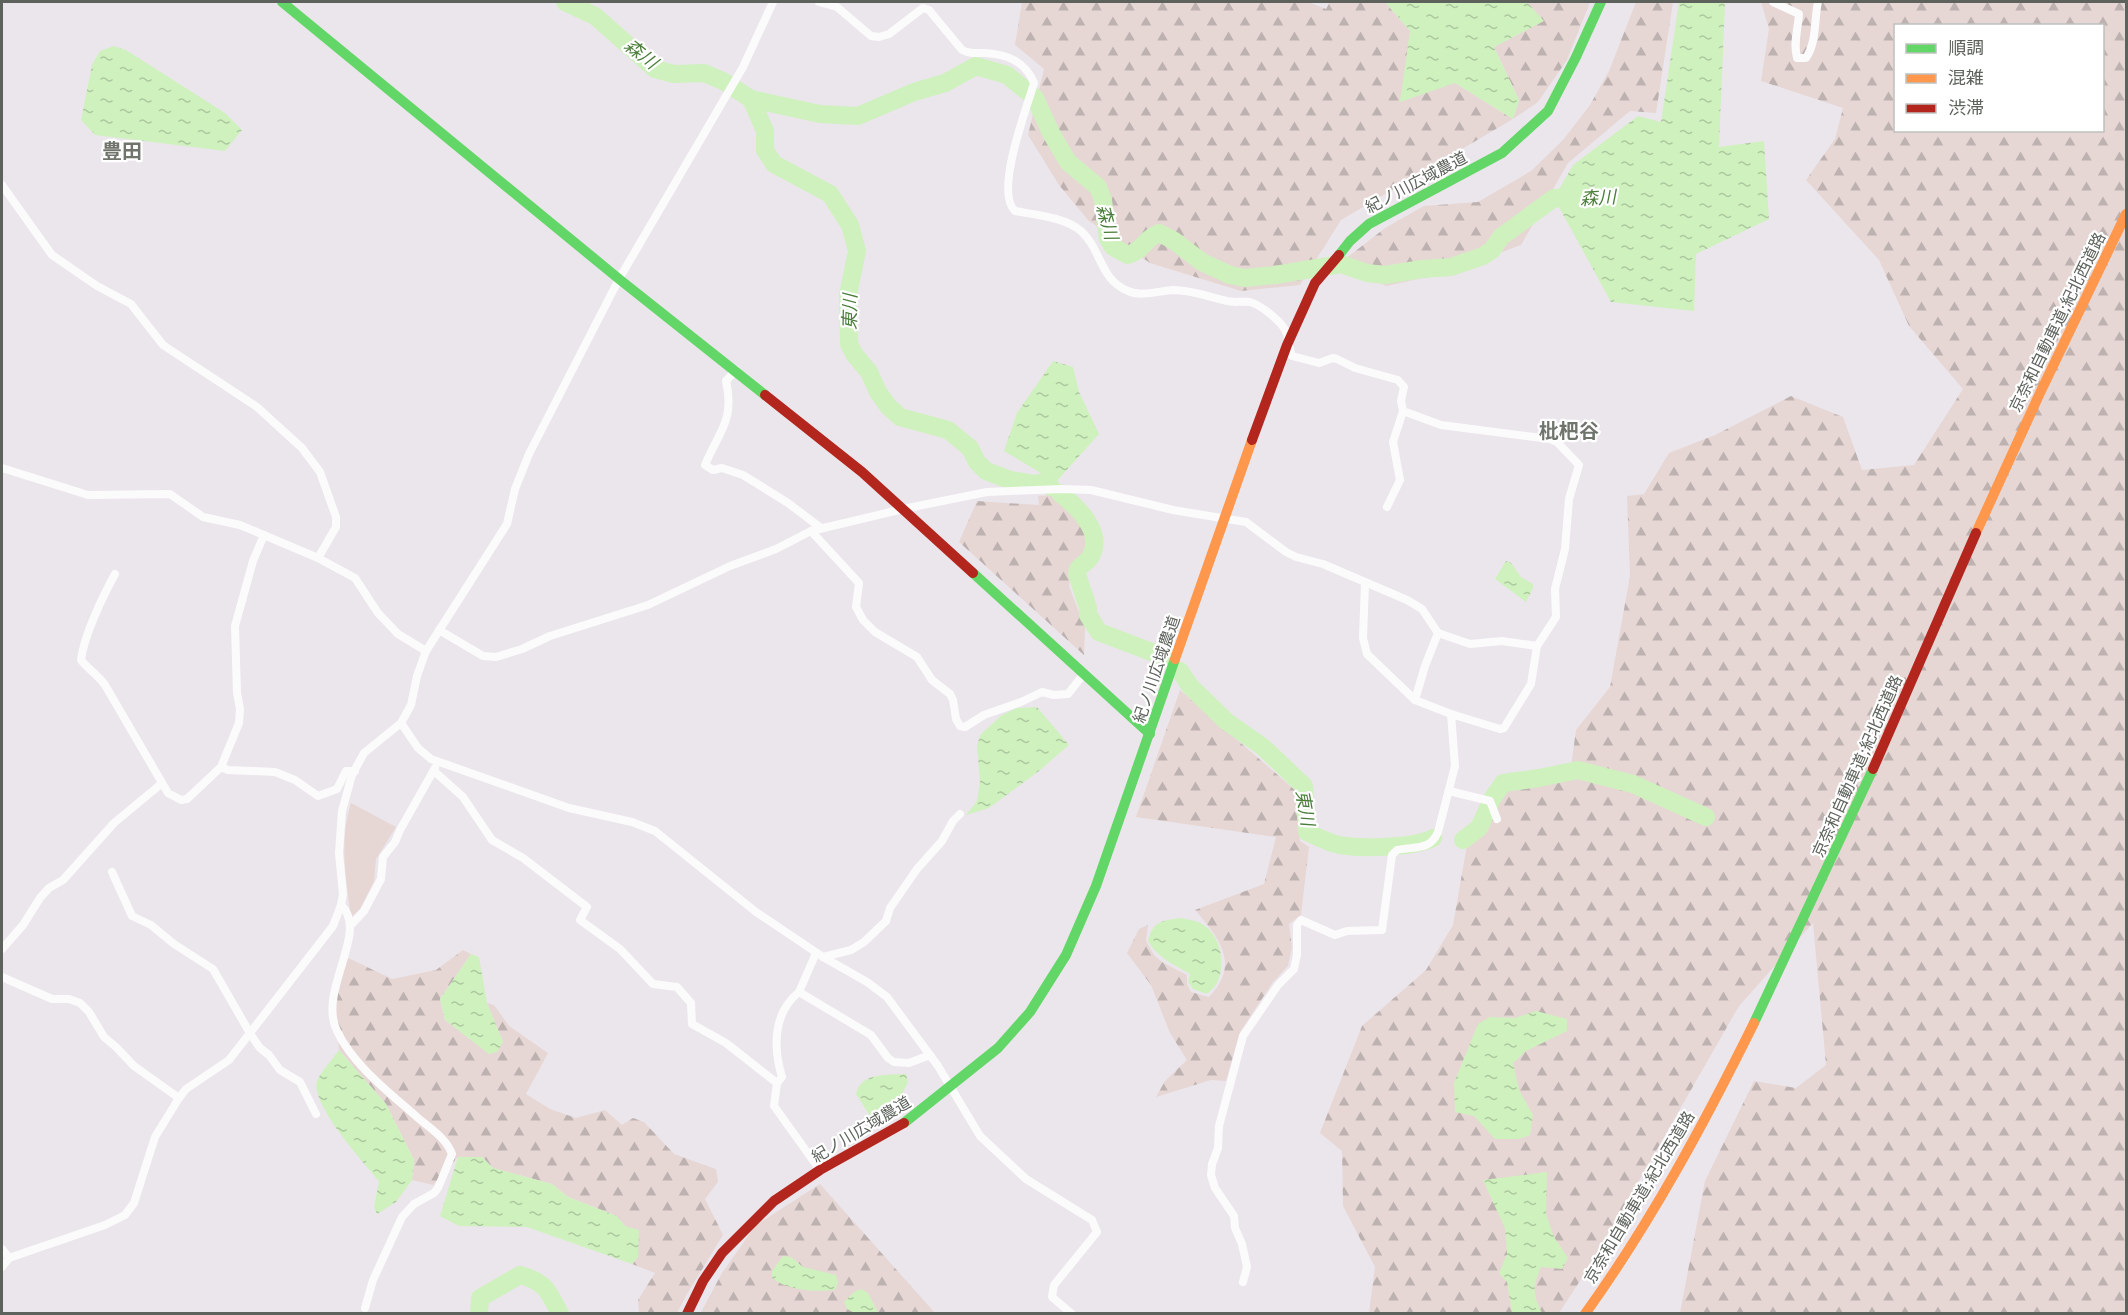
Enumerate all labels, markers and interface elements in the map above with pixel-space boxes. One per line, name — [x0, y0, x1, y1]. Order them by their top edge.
legend — [1894, 24, 2104, 132]
water label: 森川 — [621, 34, 664, 74]
text: 順調 — [1948, 37, 1984, 58]
text: 混雑 — [1948, 67, 1984, 88]
text: 渋滞 — [1948, 97, 1984, 118]
district label: 豊田 — [102, 139, 142, 163]
street label: 紀ノ川広域農道 — [1362, 148, 1470, 217]
water label: 森川 — [1579, 186, 1618, 209]
water label: 森川 — [1093, 202, 1123, 244]
street label: 京奈和自動車道;紀北西道路 — [2006, 229, 2109, 415]
water label: 東川 — [839, 292, 860, 330]
district label: 枇杷谷 — [1539, 419, 1599, 443]
street label: 紀ノ川広域農道 — [1129, 613, 1184, 725]
street label: 京奈和自動車道;紀北西道路 — [1809, 672, 1906, 860]
water label: 東川 — [1292, 788, 1319, 829]
street label: 紀ノ川広域農道 — [808, 1092, 914, 1166]
street label: 京奈和自動車道;紀北西道路 — [1580, 1108, 1698, 1287]

